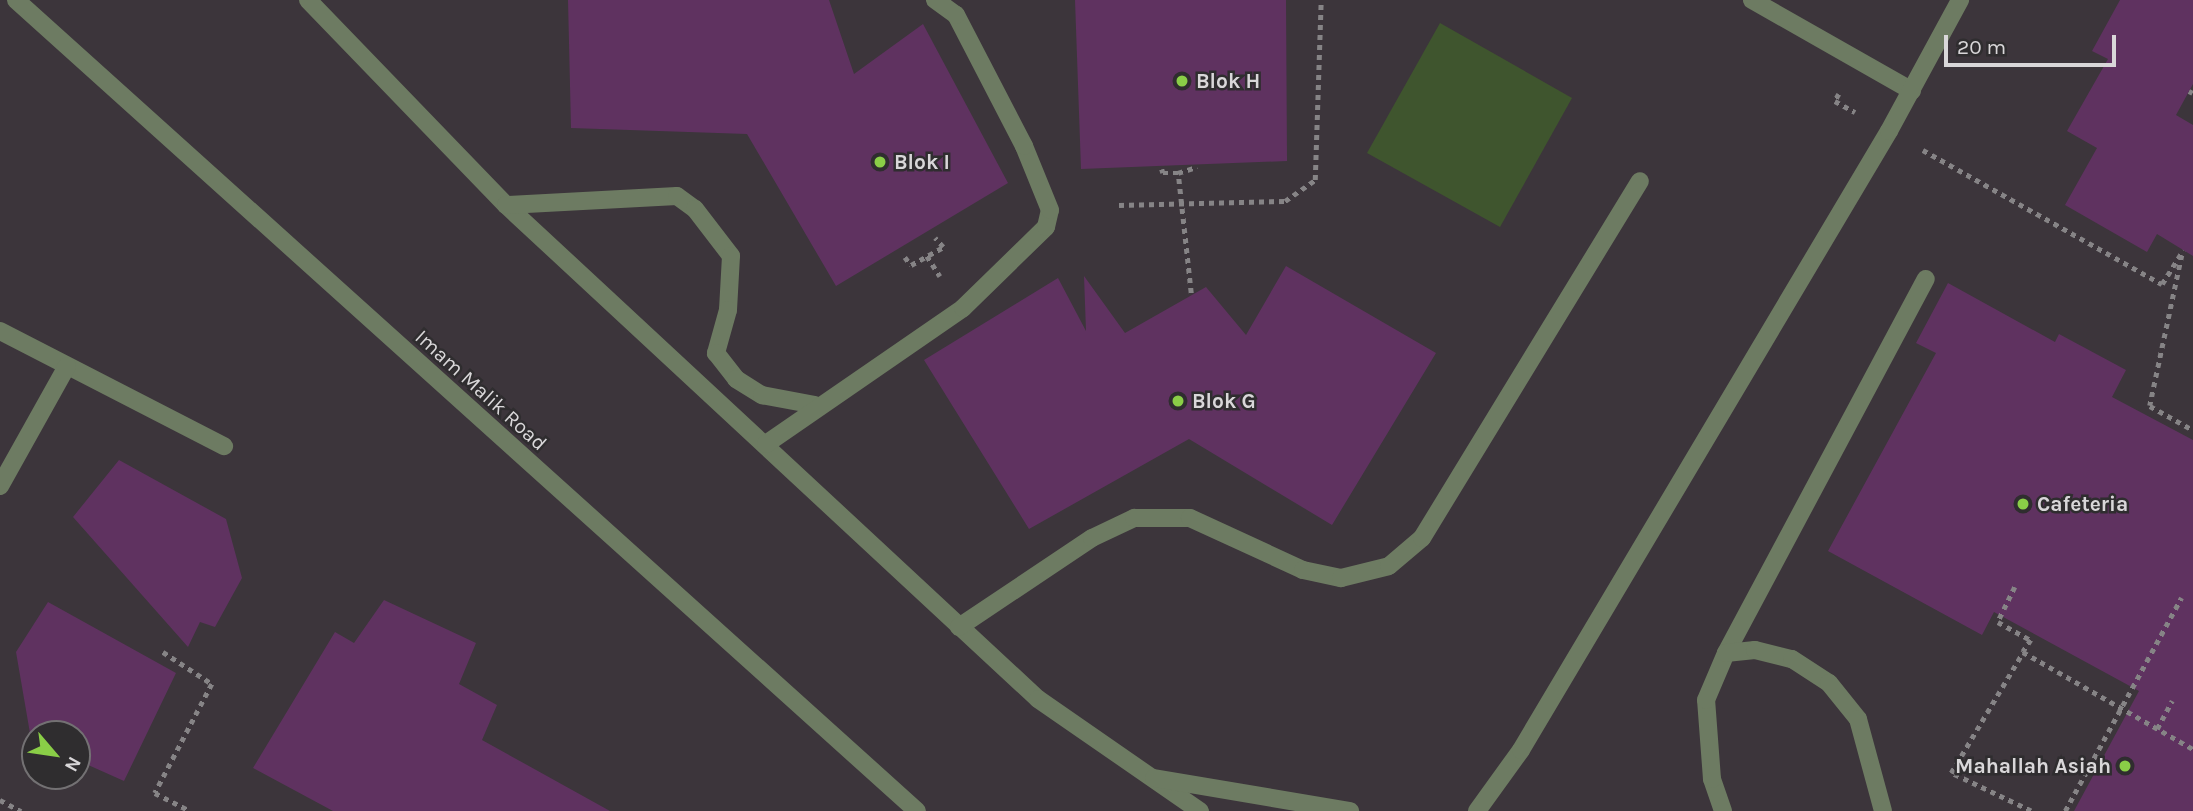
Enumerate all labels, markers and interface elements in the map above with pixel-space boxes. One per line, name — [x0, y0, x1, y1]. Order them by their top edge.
scale bar — [1948, 21, 2120, 65]
text: 20 m — [1957, 35, 2006, 59]
place label: Blok H — [1196, 68, 1260, 94]
marker: Blok H — [1174, 73, 1190, 89]
place label: Blok I — [894, 149, 950, 175]
marker: Blok I — [872, 154, 888, 170]
street label: Imam Malik Road — [410, 324, 552, 456]
place label: Blok G — [1192, 388, 1256, 414]
marker: Blok G — [1170, 393, 1186, 409]
place label: Cafeteria — [2037, 491, 2128, 517]
marker: Cafeteria — [2015, 496, 2031, 512]
north arrow — [21, 720, 91, 790]
text: N — [60, 753, 86, 776]
place label: Mahallah Asiah — [1955, 753, 2111, 779]
marker: Mahallah Asiah — [2117, 758, 2133, 774]

